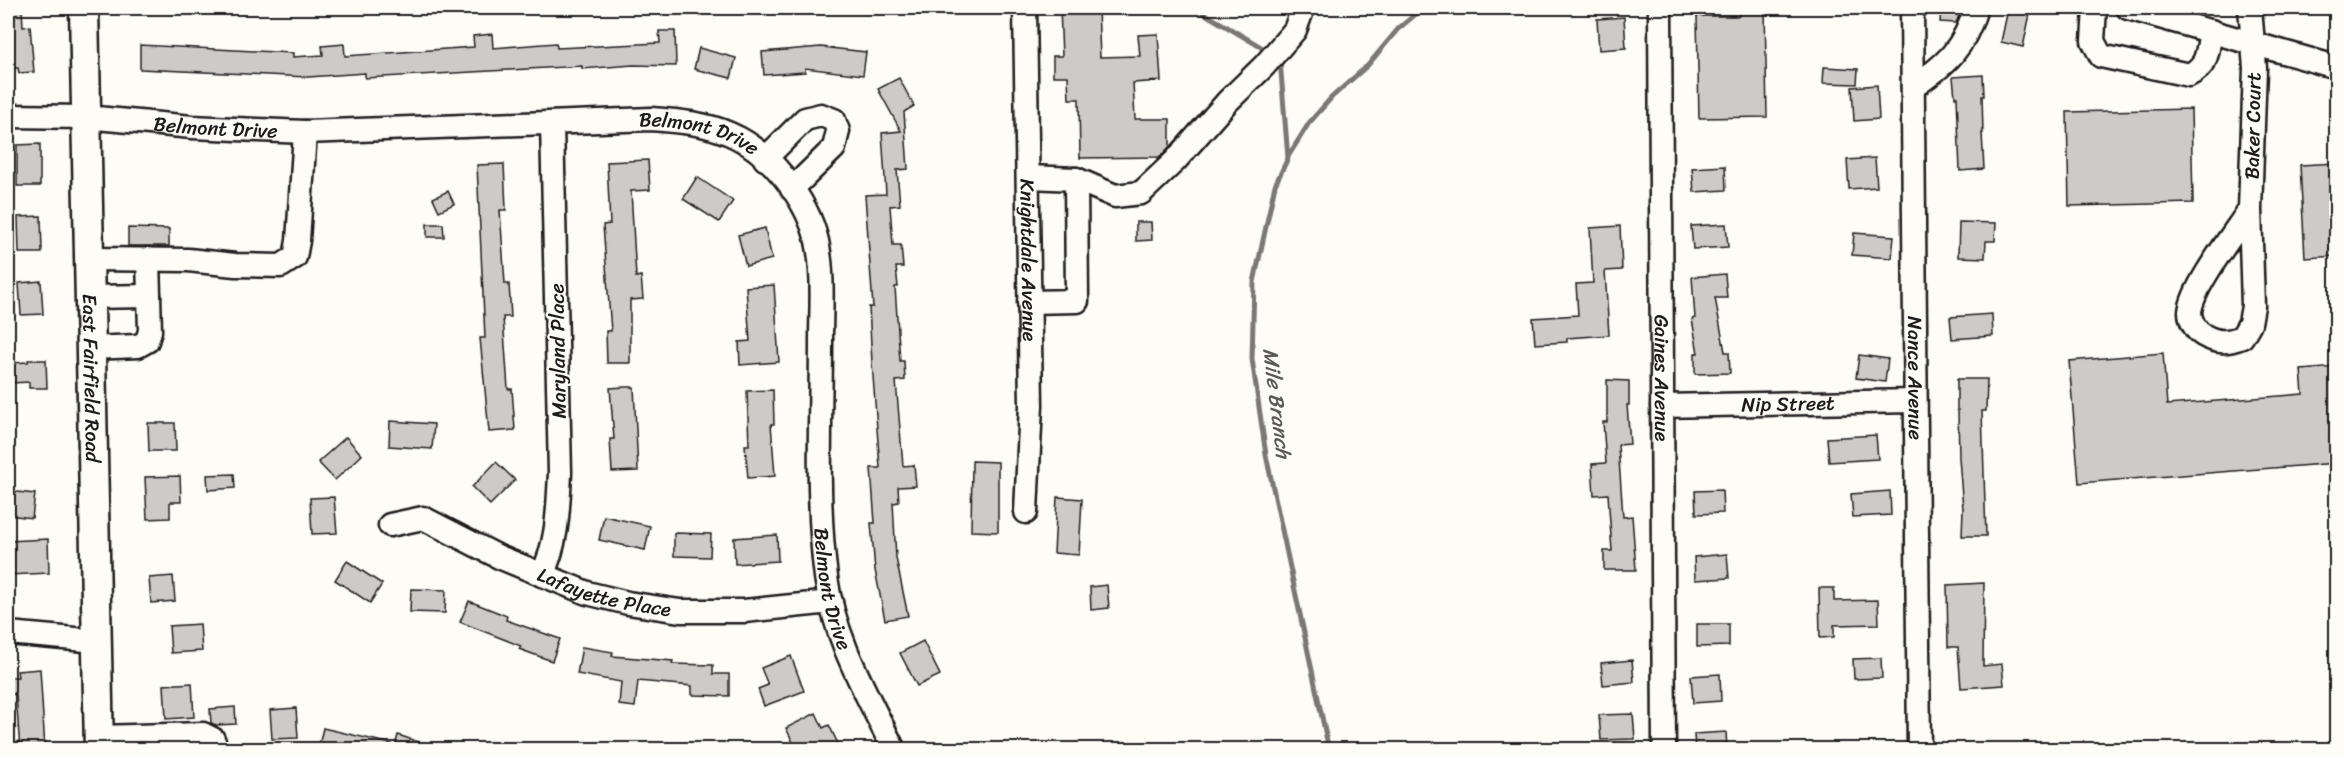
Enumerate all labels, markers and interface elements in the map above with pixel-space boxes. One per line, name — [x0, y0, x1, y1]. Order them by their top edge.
street label: Baker Court — [2235, 72, 2271, 180]
street label: Belmont Drive — [638, 101, 767, 164]
street label: Belmont Drive — [152, 106, 278, 148]
street label: Knightdale Avenue — [1010, 178, 1048, 342]
street label: Maryland Place — [539, 283, 577, 419]
street label: East Fairfield Road — [72, 293, 111, 464]
street label: Gaines Avenue — [1644, 315, 1680, 442]
street label: Nance Avenue — [1897, 316, 1934, 440]
water label: Mile Branch — [1251, 346, 1303, 462]
street label: Nip Street — [1741, 385, 1835, 422]
street label: Belmont Drive — [804, 527, 862, 655]
street label: Lafayette Place — [532, 557, 674, 627]

